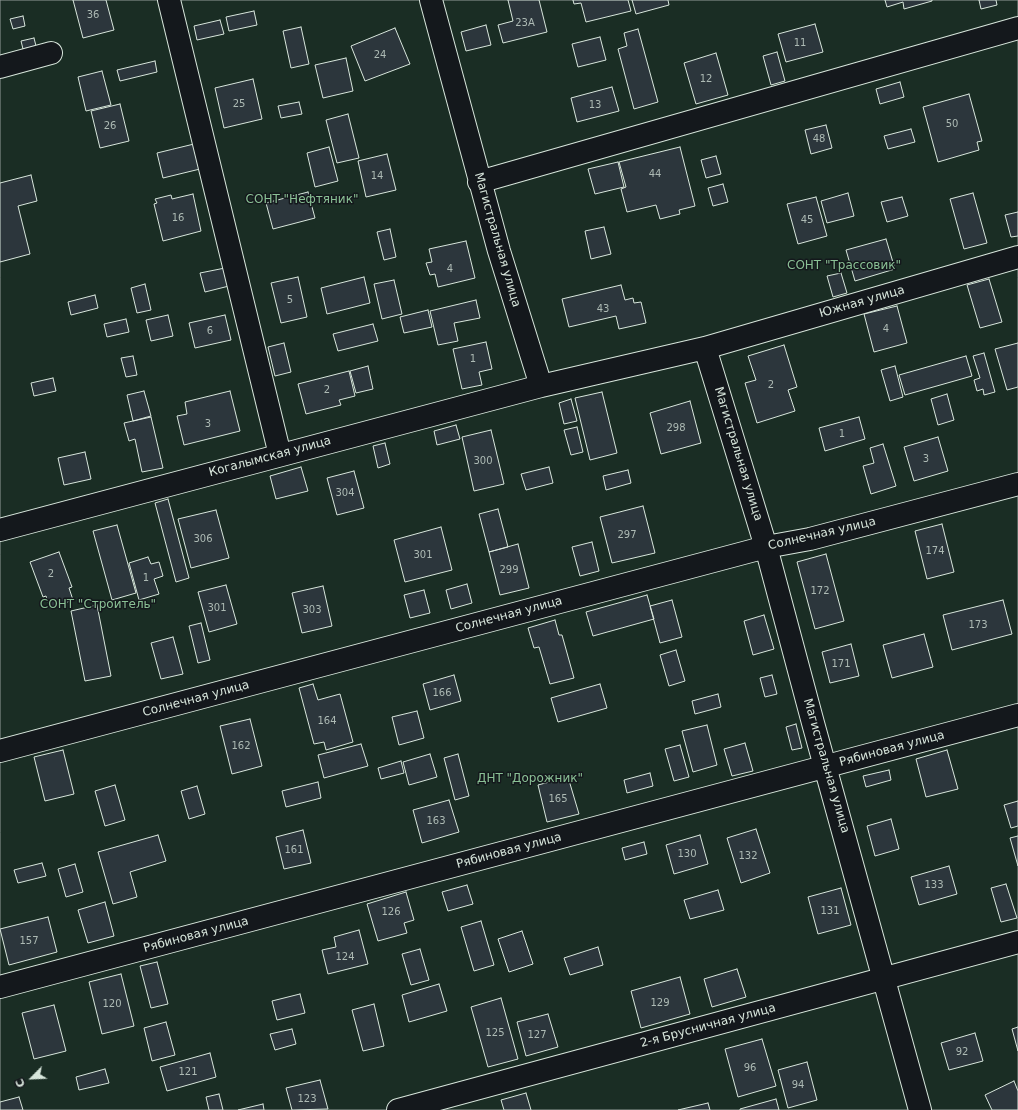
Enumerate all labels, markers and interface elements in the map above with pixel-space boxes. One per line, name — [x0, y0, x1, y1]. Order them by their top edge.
house number: 36 — [87, 9, 99, 21]
house number: 23А — [515, 17, 535, 29]
house number: 11 — [794, 37, 806, 49]
house number: 24 — [374, 49, 386, 61]
house number: 12 — [700, 73, 712, 85]
house number: 25 — [233, 98, 245, 110]
house number: 13 — [589, 99, 601, 111]
house number: 50 — [946, 118, 958, 130]
house number: 26 — [104, 120, 116, 132]
house number: 48 — [813, 133, 825, 145]
house number: 44 — [649, 168, 661, 180]
house number: 14 — [371, 170, 383, 182]
street label: Магистральная улица — [471, 171, 523, 309]
park label: СОНТ "Нефтяник" — [246, 193, 358, 207]
house number: 16 — [172, 212, 184, 224]
house number: 45 — [801, 214, 813, 226]
park label: СОНТ "Трассовик" — [787, 259, 901, 273]
house number: 4 — [447, 263, 453, 275]
street label: Южная улица — [818, 283, 906, 321]
house number: 5 — [287, 294, 293, 306]
house number: 43 — [597, 303, 609, 315]
house number: 4 — [883, 323, 889, 335]
house number: 6 — [207, 325, 213, 337]
house number: 1 — [470, 353, 476, 365]
house number: 2 — [768, 379, 774, 391]
house number: 2 — [324, 384, 330, 396]
street label: Магистральная улица — [711, 385, 765, 523]
house number: 3 — [205, 418, 211, 430]
house number: 298 — [666, 422, 686, 434]
house number: 1 — [839, 428, 845, 440]
street label: Когалымская улица — [207, 434, 333, 480]
house number: 3 — [923, 453, 929, 465]
house number: 300 — [473, 455, 493, 467]
house number: 304 — [335, 487, 355, 499]
street label: Солнечная улица — [767, 515, 877, 553]
house number: 297 — [617, 529, 637, 541]
house number: 306 — [193, 533, 213, 545]
house number: 174 — [925, 545, 945, 557]
house number: 301 — [413, 549, 433, 561]
house number: 299 — [499, 564, 519, 576]
house number: 2 — [48, 568, 54, 580]
house number: 1 — [143, 572, 149, 584]
house number: 172 — [810, 585, 830, 597]
street label: Солнечная улица — [454, 594, 564, 636]
park label: СОНТ "Строитель" — [40, 598, 156, 612]
house number: 301 — [207, 602, 227, 614]
house number: 303 — [302, 604, 322, 616]
house number: 173 — [968, 619, 988, 631]
house number: 171 — [831, 658, 851, 670]
street label: Солнечная улица — [141, 678, 251, 720]
house number: 166 — [432, 687, 452, 699]
street label: Магистральная улица — [800, 697, 852, 835]
house number: 164 — [317, 715, 337, 727]
street label: Рябиновая улица — [838, 728, 946, 770]
house number: 162 — [231, 740, 251, 752]
park label: ДНТ "Дорожник" — [477, 772, 583, 786]
house number: 165 — [548, 793, 568, 805]
house number: 163 — [426, 815, 446, 827]
street label: Рябиновая улица — [455, 830, 563, 872]
house number: 161 — [284, 844, 304, 856]
house number: 130 — [677, 848, 697, 860]
house number: 132 — [738, 850, 758, 862]
house number: 133 — [924, 879, 944, 891]
house number: 131 — [820, 905, 840, 917]
house number: 126 — [381, 906, 401, 918]
street label: Рябиновая улица — [142, 914, 250, 956]
house number: 157 — [19, 935, 39, 947]
house number: 124 — [335, 951, 355, 963]
house number: 129 — [650, 997, 670, 1009]
house number: 120 — [102, 998, 122, 1010]
street label: 2-я Брусничная улица — [639, 1001, 777, 1051]
house number: 125 — [485, 1027, 505, 1039]
house number: 127 — [527, 1029, 547, 1041]
house number: 92 — [956, 1046, 968, 1058]
north arrow — [12, 1058, 52, 1098]
house number: 96 — [744, 1062, 756, 1074]
house number: 121 — [178, 1066, 198, 1078]
text: С — [13, 1077, 28, 1089]
house number: 94 — [792, 1079, 804, 1091]
house number: 123 — [297, 1093, 317, 1105]

